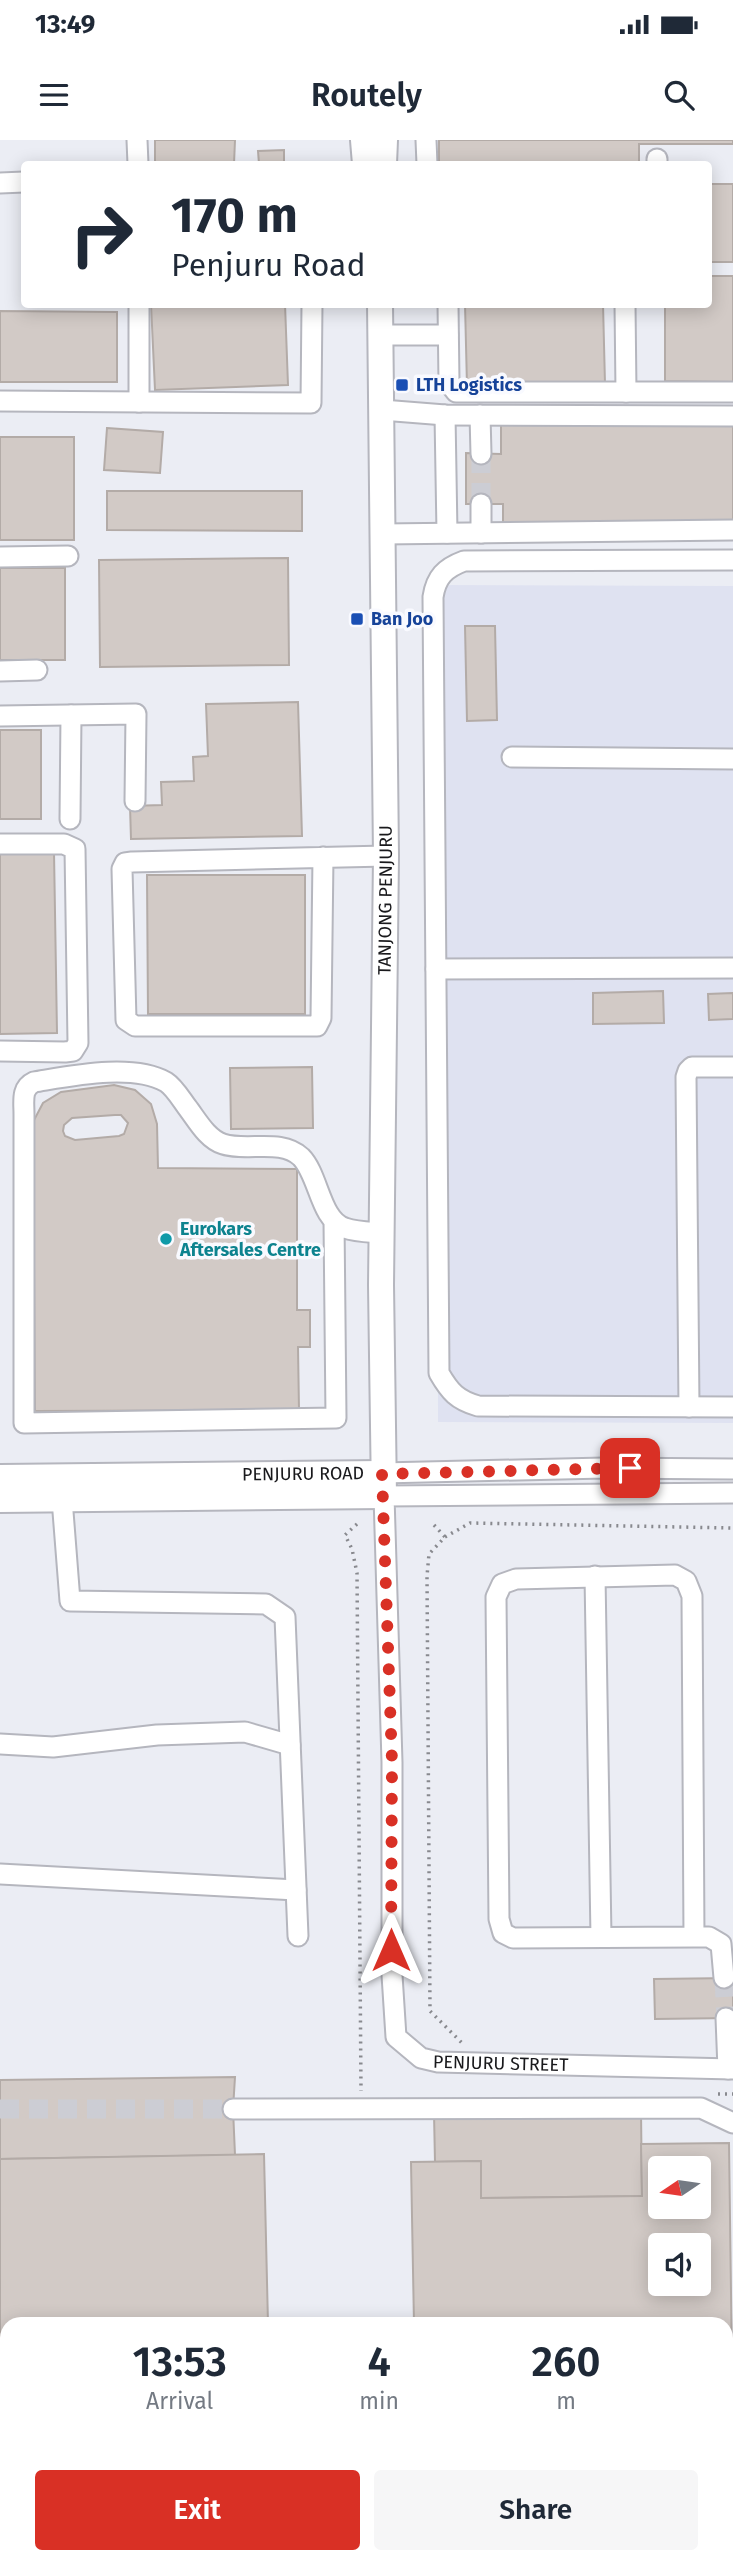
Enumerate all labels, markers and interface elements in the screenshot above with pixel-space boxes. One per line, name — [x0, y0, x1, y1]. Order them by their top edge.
text: 13:49 — [35, 9, 95, 40]
icon: menu — [35, 76, 73, 114]
text: Routely — [311, 76, 422, 114]
icon: search — [660, 76, 698, 114]
text: 170 m — [171, 186, 298, 245]
icon: right — [56, 189, 147, 280]
text: Penjuru Road — [171, 246, 366, 284]
place label: LTH Logistics — [416, 374, 522, 396]
marker: LTH Logistics — [394, 377, 410, 393]
place label: Ban Joo — [371, 608, 433, 630]
marker: Ban Joo — [349, 611, 365, 627]
street label: TANJONG PENJURU — [374, 825, 397, 975]
place label: Eurokars Aftersales Centre — [179, 1218, 321, 1261]
marker: Eurokars Aftersales Centre — [158, 1231, 174, 1247]
pin — [600, 1438, 660, 1498]
icon: arrive — [611, 1449, 649, 1487]
street label: PENJURU ROAD — [242, 1462, 364, 1485]
position arrow — [354, 1913, 428, 1987]
street label: PENJURU STREET — [433, 2051, 569, 2076]
north arrow — [648, 2156, 710, 2219]
map controls — [648, 2156, 711, 2296]
button: sound — [648, 2233, 711, 2296]
text: 13:53 — [132, 2337, 227, 2387]
text: 4 — [367, 2337, 391, 2387]
text: 260 — [531, 2337, 601, 2387]
text: Arrival — [146, 2387, 213, 2415]
text: min — [359, 2387, 399, 2415]
text: m — [556, 2387, 576, 2415]
button: Exit — [35, 2470, 360, 2550]
button: Share — [374, 2470, 698, 2550]

